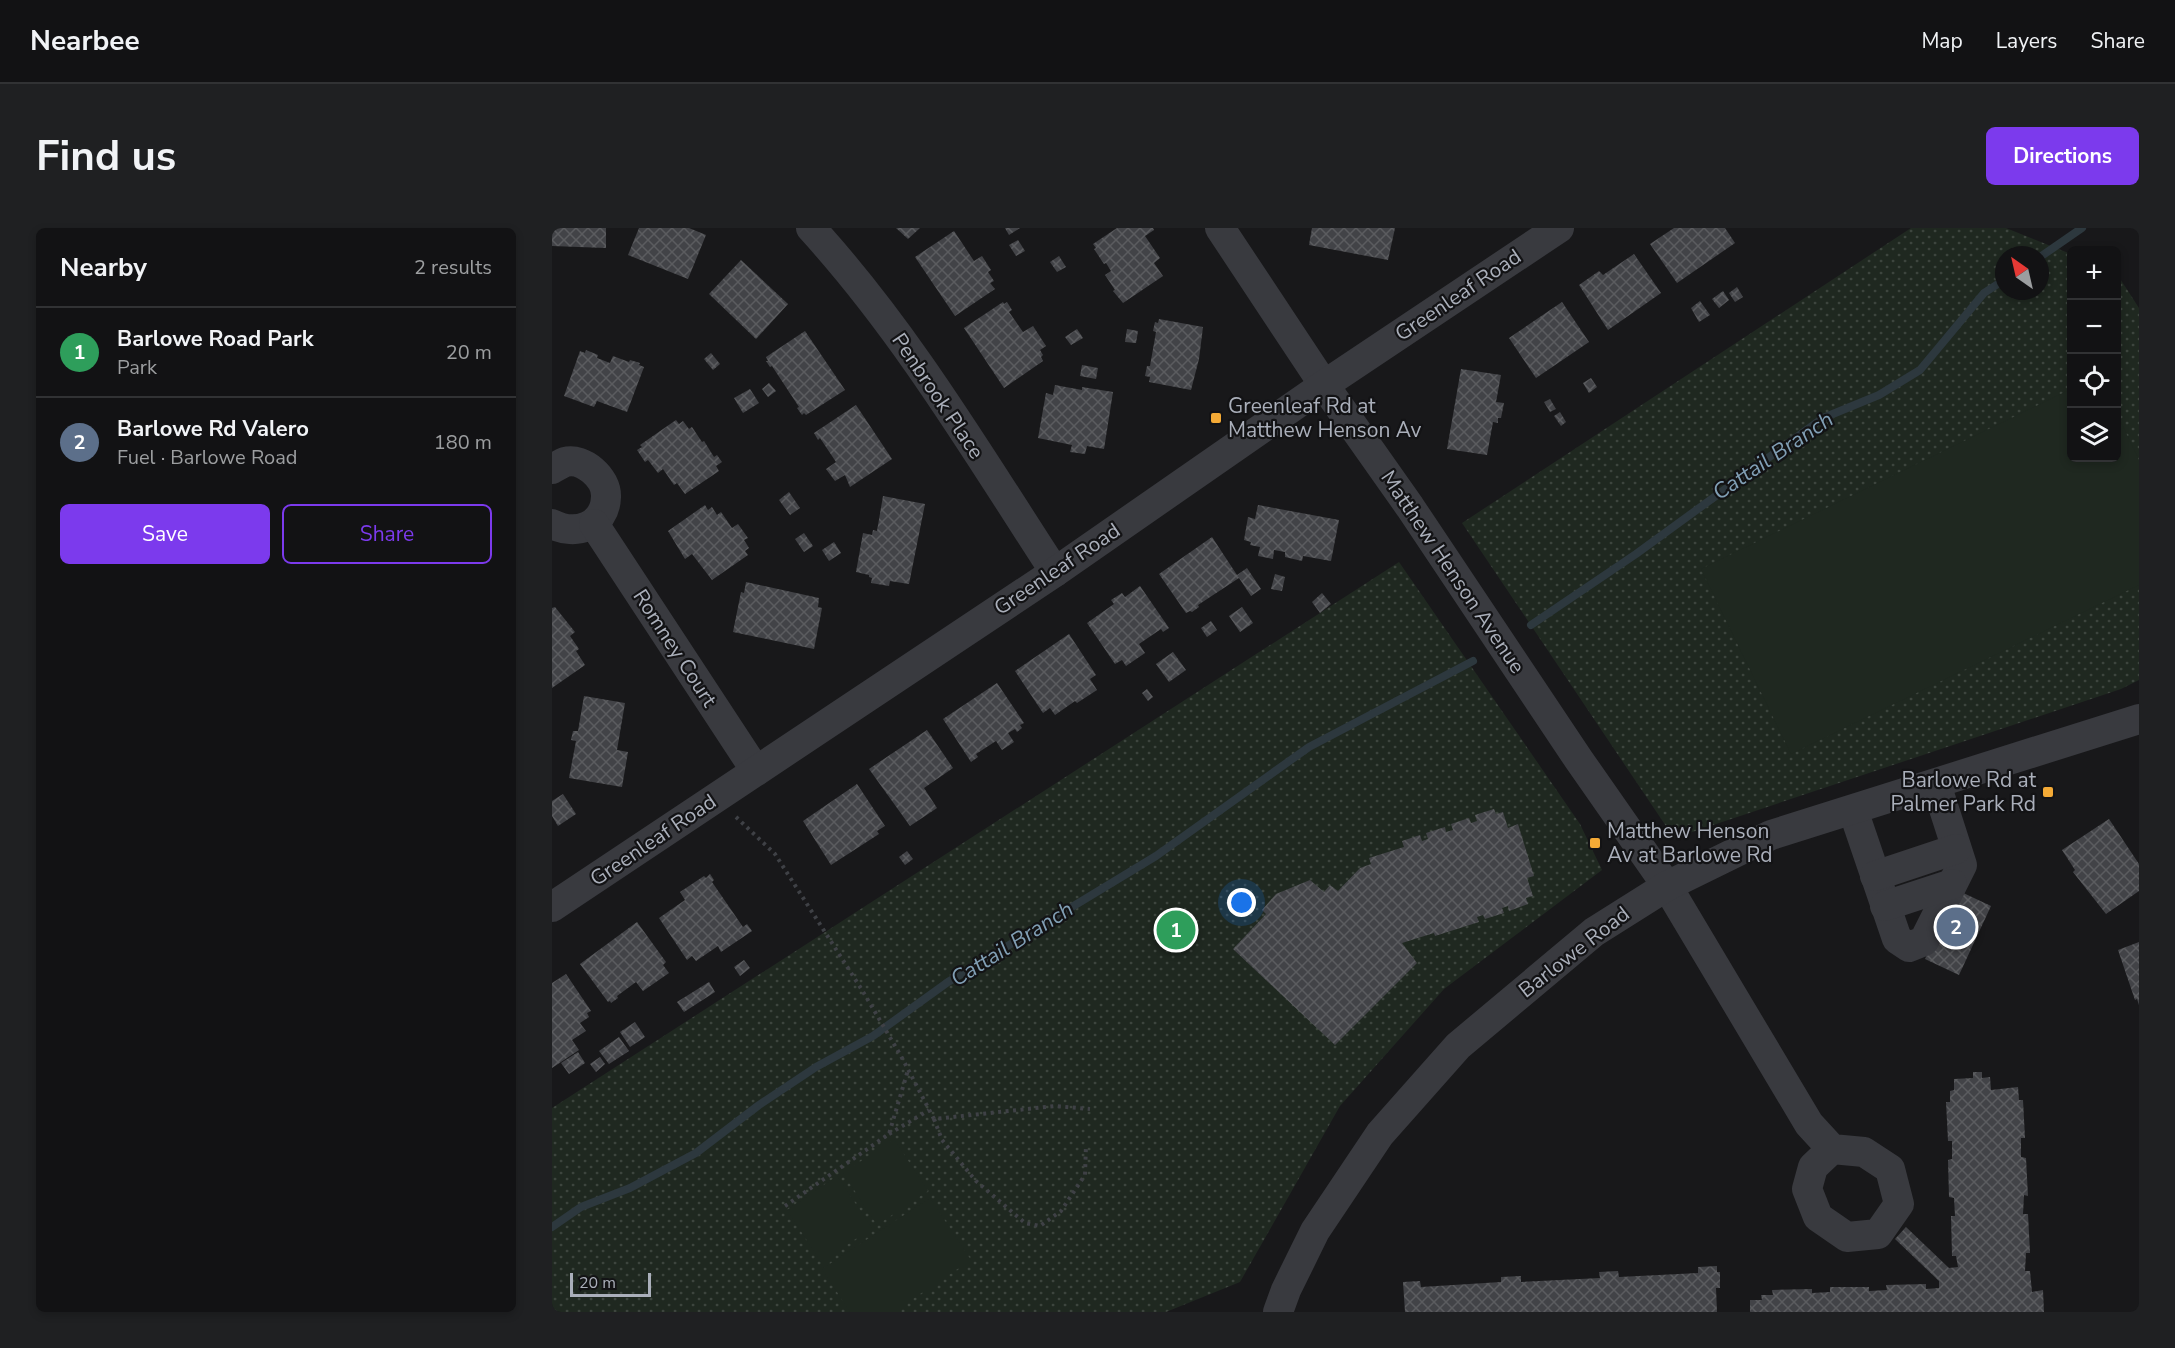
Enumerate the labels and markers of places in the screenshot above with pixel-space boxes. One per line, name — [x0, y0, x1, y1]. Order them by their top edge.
place label: Greenleaf Rd at Matthew Henson Av — [1228, 392, 1421, 444]
marker: Greenleaf Rd at Matthew Henson Av — [1209, 411, 1223, 425]
place label: Barlowe Rd at Palmer Park Rd — [1890, 766, 2037, 818]
marker: Barlowe Rd at Palmer Park Rd — [2041, 785, 2055, 799]
place label: Matthew Henson Av at Barlowe Rd — [1607, 817, 1772, 869]
marker: Matthew Henson Av at Barlowe Rd — [1588, 836, 1602, 850]
pin: 2 — [1936, 904, 1976, 950]
pin: 1 — [1156, 908, 1196, 952]

